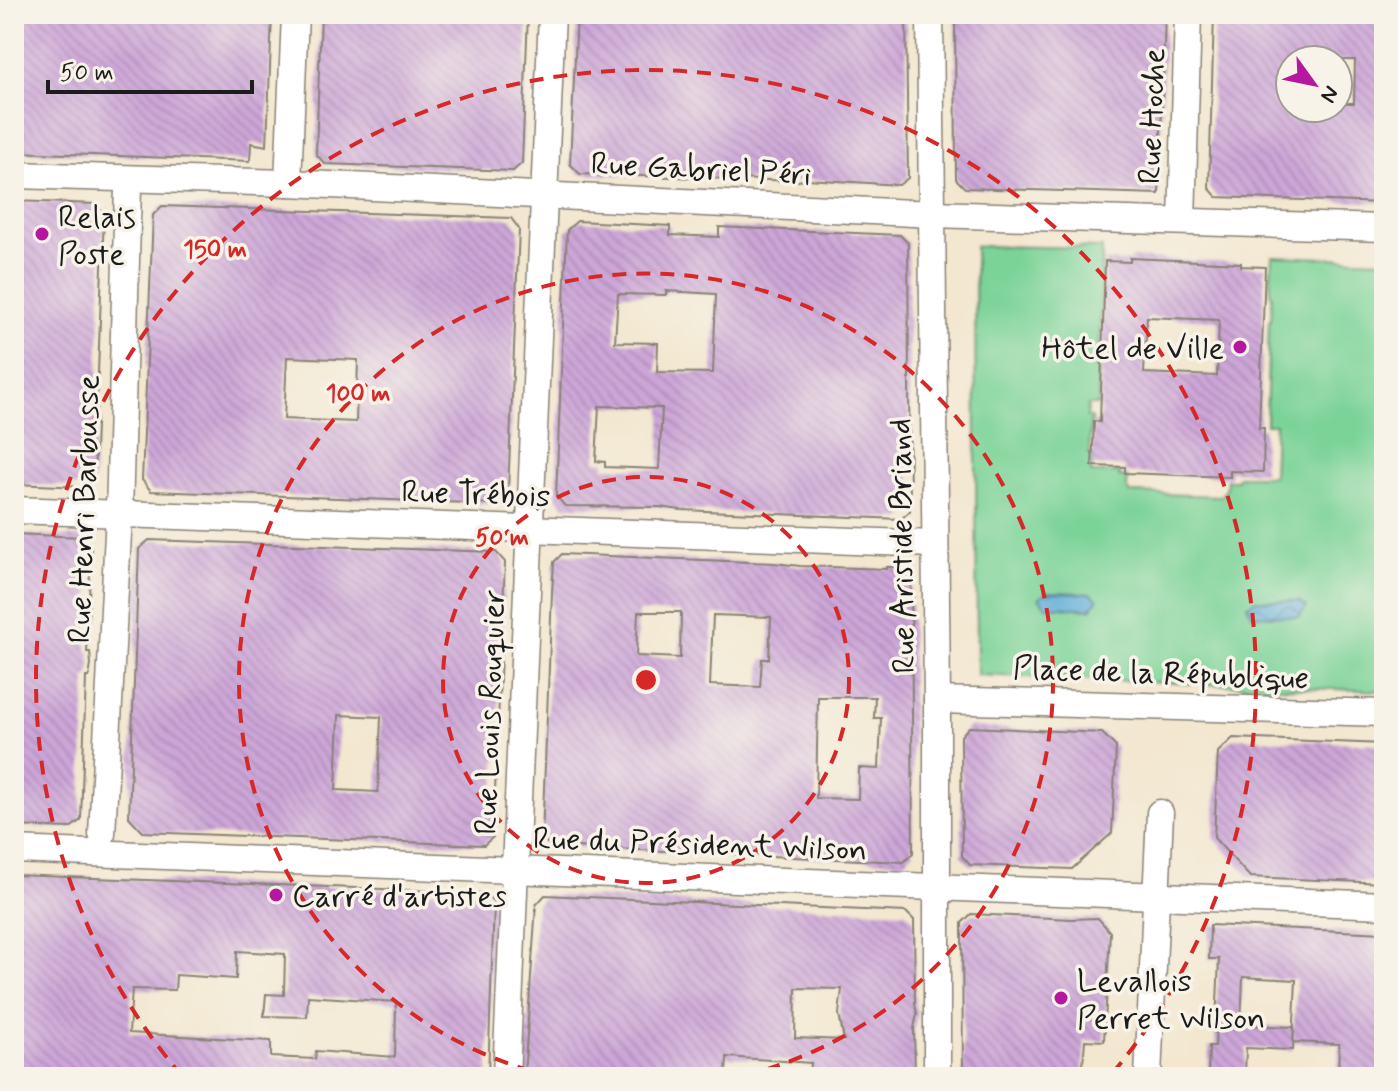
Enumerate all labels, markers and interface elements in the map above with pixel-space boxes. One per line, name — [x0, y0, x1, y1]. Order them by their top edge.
scale bar — [48, 44, 252, 94]
north arrow — [1274, 44, 1354, 124]
street label: Rue Hoche — [1130, 47, 1176, 185]
text: 50 m — [60, 58, 114, 89]
text: N — [1313, 80, 1345, 108]
street label: Rue Gabriel Péri — [590, 143, 812, 197]
place label: Relais Poste — [58, 197, 136, 276]
marker: Relais Poste — [33, 225, 51, 243]
text: 150 m — [183, 235, 247, 266]
place label: Hôtel de Ville — [1041, 328, 1224, 370]
marker: Hôtel de Ville — [1231, 338, 1249, 356]
street label: Rue Henri Barbusse — [59, 374, 111, 644]
text: 100 m — [326, 379, 390, 410]
street label: Rue Aristide Briand — [880, 418, 926, 674]
street label: Rue Trébois — [401, 471, 551, 519]
text: 50 m — [475, 523, 529, 554]
street label: Rue Louis Rouquier — [466, 589, 516, 835]
street label: Place de la République — [1012, 648, 1310, 700]
centre of rings — [632, 666, 660, 694]
street label: Rue du Président Wilson — [532, 818, 868, 872]
place label: Carré d'artistes — [292, 876, 507, 918]
marker: Carré d'artistes — [267, 886, 285, 904]
place label: Levallois Perret Wilson — [1077, 961, 1265, 1040]
marker: Levallois Perret Wilson — [1052, 989, 1070, 1007]

